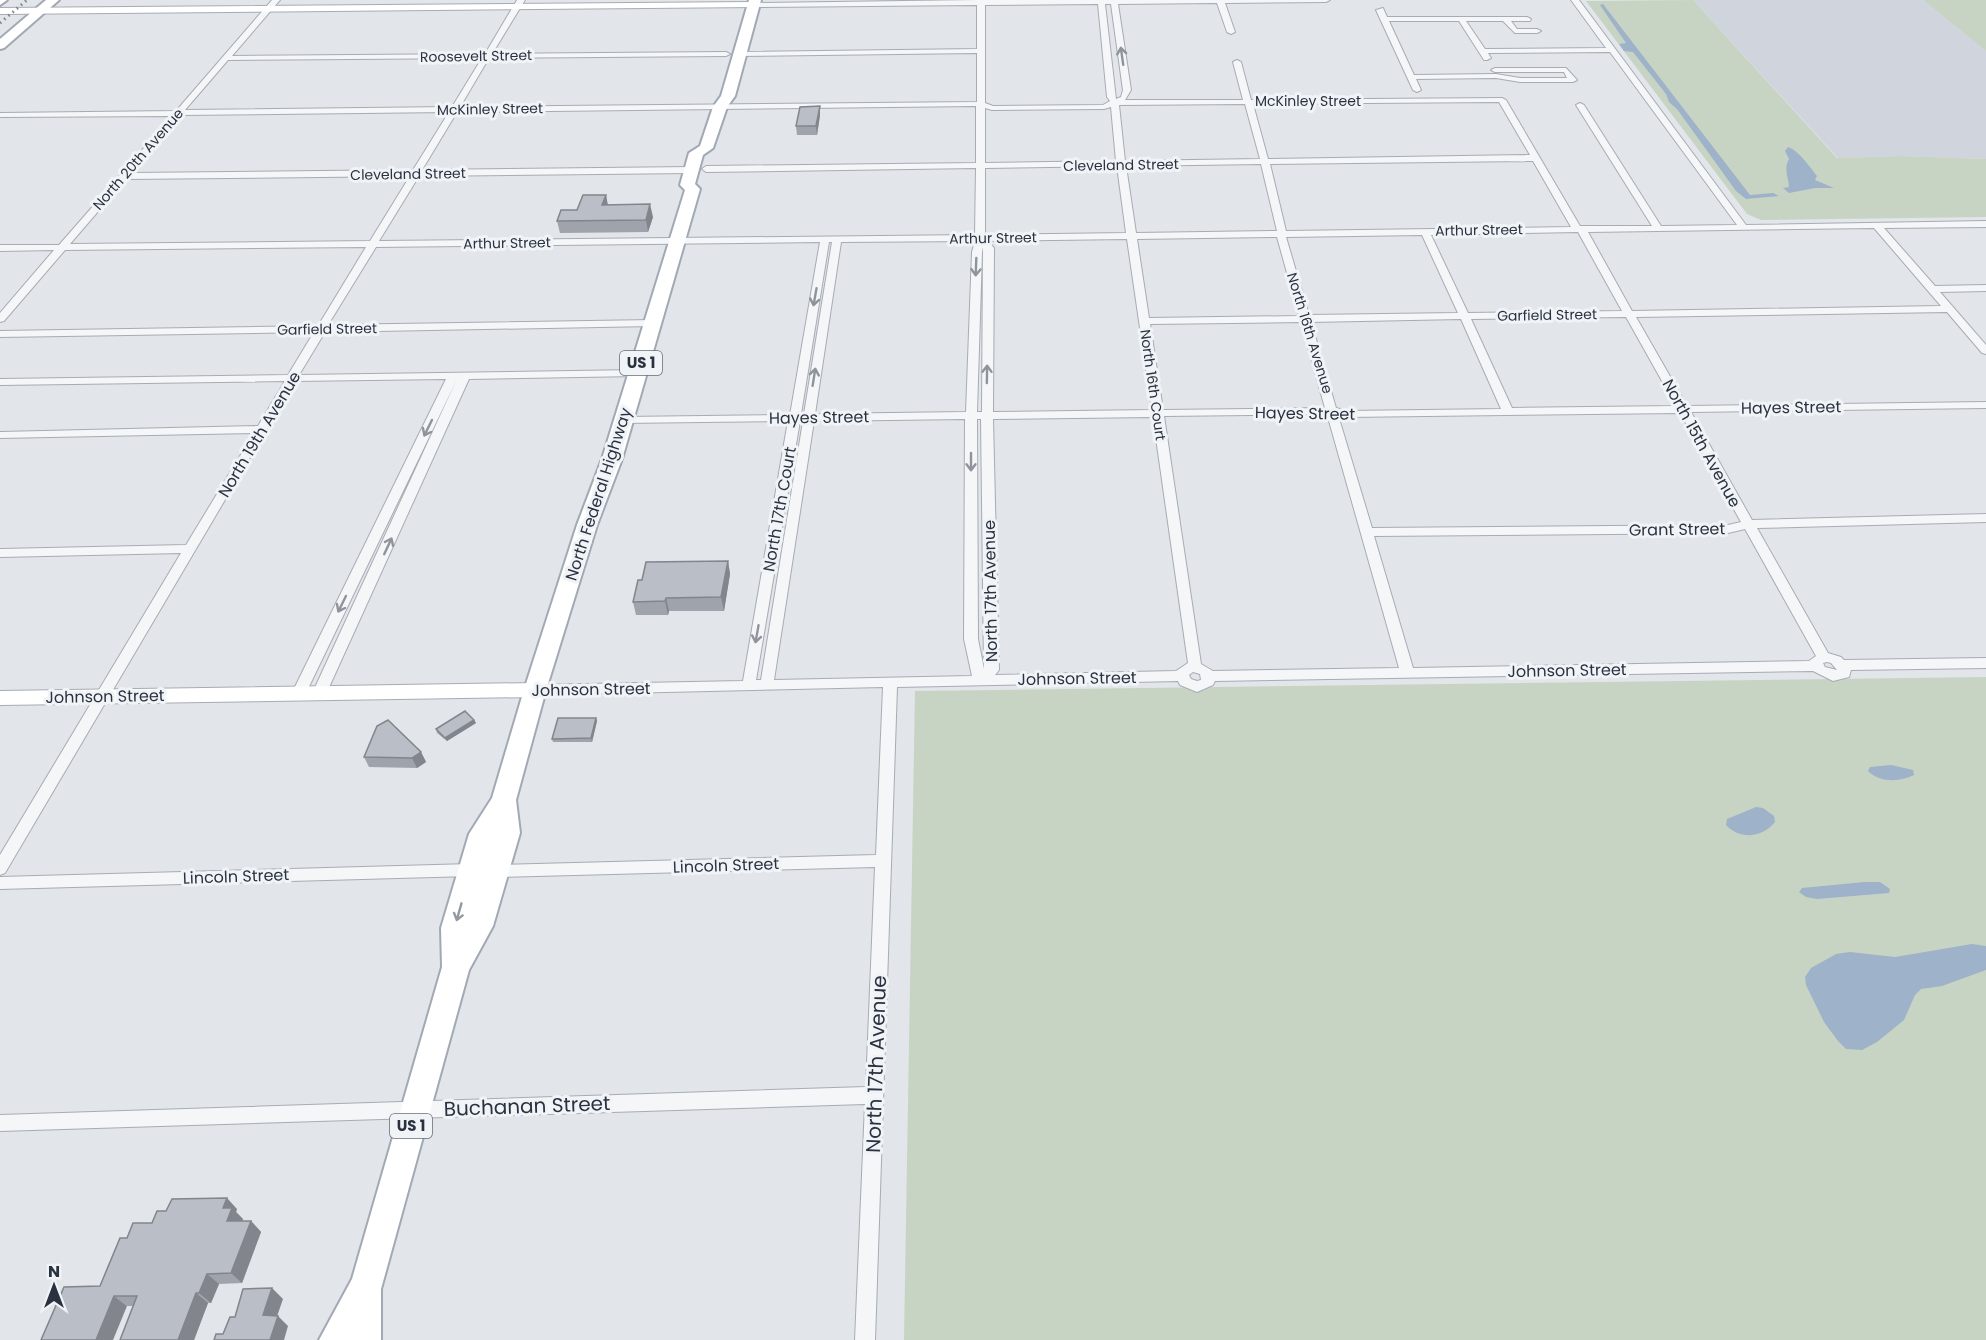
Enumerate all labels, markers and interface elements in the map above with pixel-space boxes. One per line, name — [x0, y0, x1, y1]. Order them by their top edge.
street label: Roosevelt Street — [420, 45, 532, 67]
one-way arrow — [1117, 46, 1128, 66]
street label: McKinley Street — [1255, 91, 1361, 111]
street label: McKinley Street — [437, 98, 543, 120]
street label: North 20th Avenue — [88, 104, 188, 214]
street label: Cleveland Street — [1063, 154, 1179, 176]
street label: Cleveland Street — [350, 163, 466, 185]
street label: Arthur Street — [1435, 219, 1523, 241]
street label: Arthur Street — [949, 227, 1037, 249]
street label: Arthur Street — [463, 232, 551, 254]
one-way arrow — [971, 256, 982, 276]
street label: North 16th Avenue — [1282, 270, 1338, 396]
one-way arrow — [809, 287, 820, 307]
street label: Garfield Street — [1497, 304, 1597, 326]
street label: Garfield Street — [277, 318, 377, 340]
street label: North 16th Court — [1135, 328, 1171, 442]
road number: US 1 — [620, 351, 662, 375]
one-way arrow — [981, 365, 993, 385]
street label: North 19th Avenue — [213, 367, 306, 502]
one-way arrow — [809, 368, 820, 387]
street label: North 15th Avenue — [1657, 375, 1746, 512]
street label: Hayes Street — [1741, 395, 1842, 420]
street label: Hayes Street — [1255, 401, 1356, 426]
street label: North Federal Highway — [560, 405, 637, 584]
street label: Hayes Street — [769, 405, 870, 430]
one-way arrow — [421, 419, 433, 437]
street label: North 17th Court — [757, 445, 802, 573]
one-way arrow — [965, 451, 977, 471]
street label: Grant Street — [1629, 517, 1726, 542]
street label: North 17th Avenue — [978, 520, 1003, 662]
one-way arrow — [383, 538, 394, 556]
one-way arrow — [336, 594, 348, 612]
one-way arrow — [752, 624, 763, 644]
street label: Johnson Street — [1507, 658, 1627, 683]
street label: Johnson Street — [1017, 666, 1137, 691]
street label: Johnson Street — [531, 677, 651, 702]
street label: Johnson Street — [45, 684, 165, 709]
street label: Lincoln Street — [672, 852, 780, 879]
street label: Lincoln Street — [182, 863, 290, 890]
one-way arrow — [453, 902, 464, 921]
street label: North 17th Avenue — [859, 975, 893, 1153]
street label: Buchanan Street — [443, 1089, 611, 1123]
road number: US 1 — [390, 1114, 432, 1138]
north arrow — [24, 1256, 84, 1316]
text: N — [48, 1260, 60, 1283]

